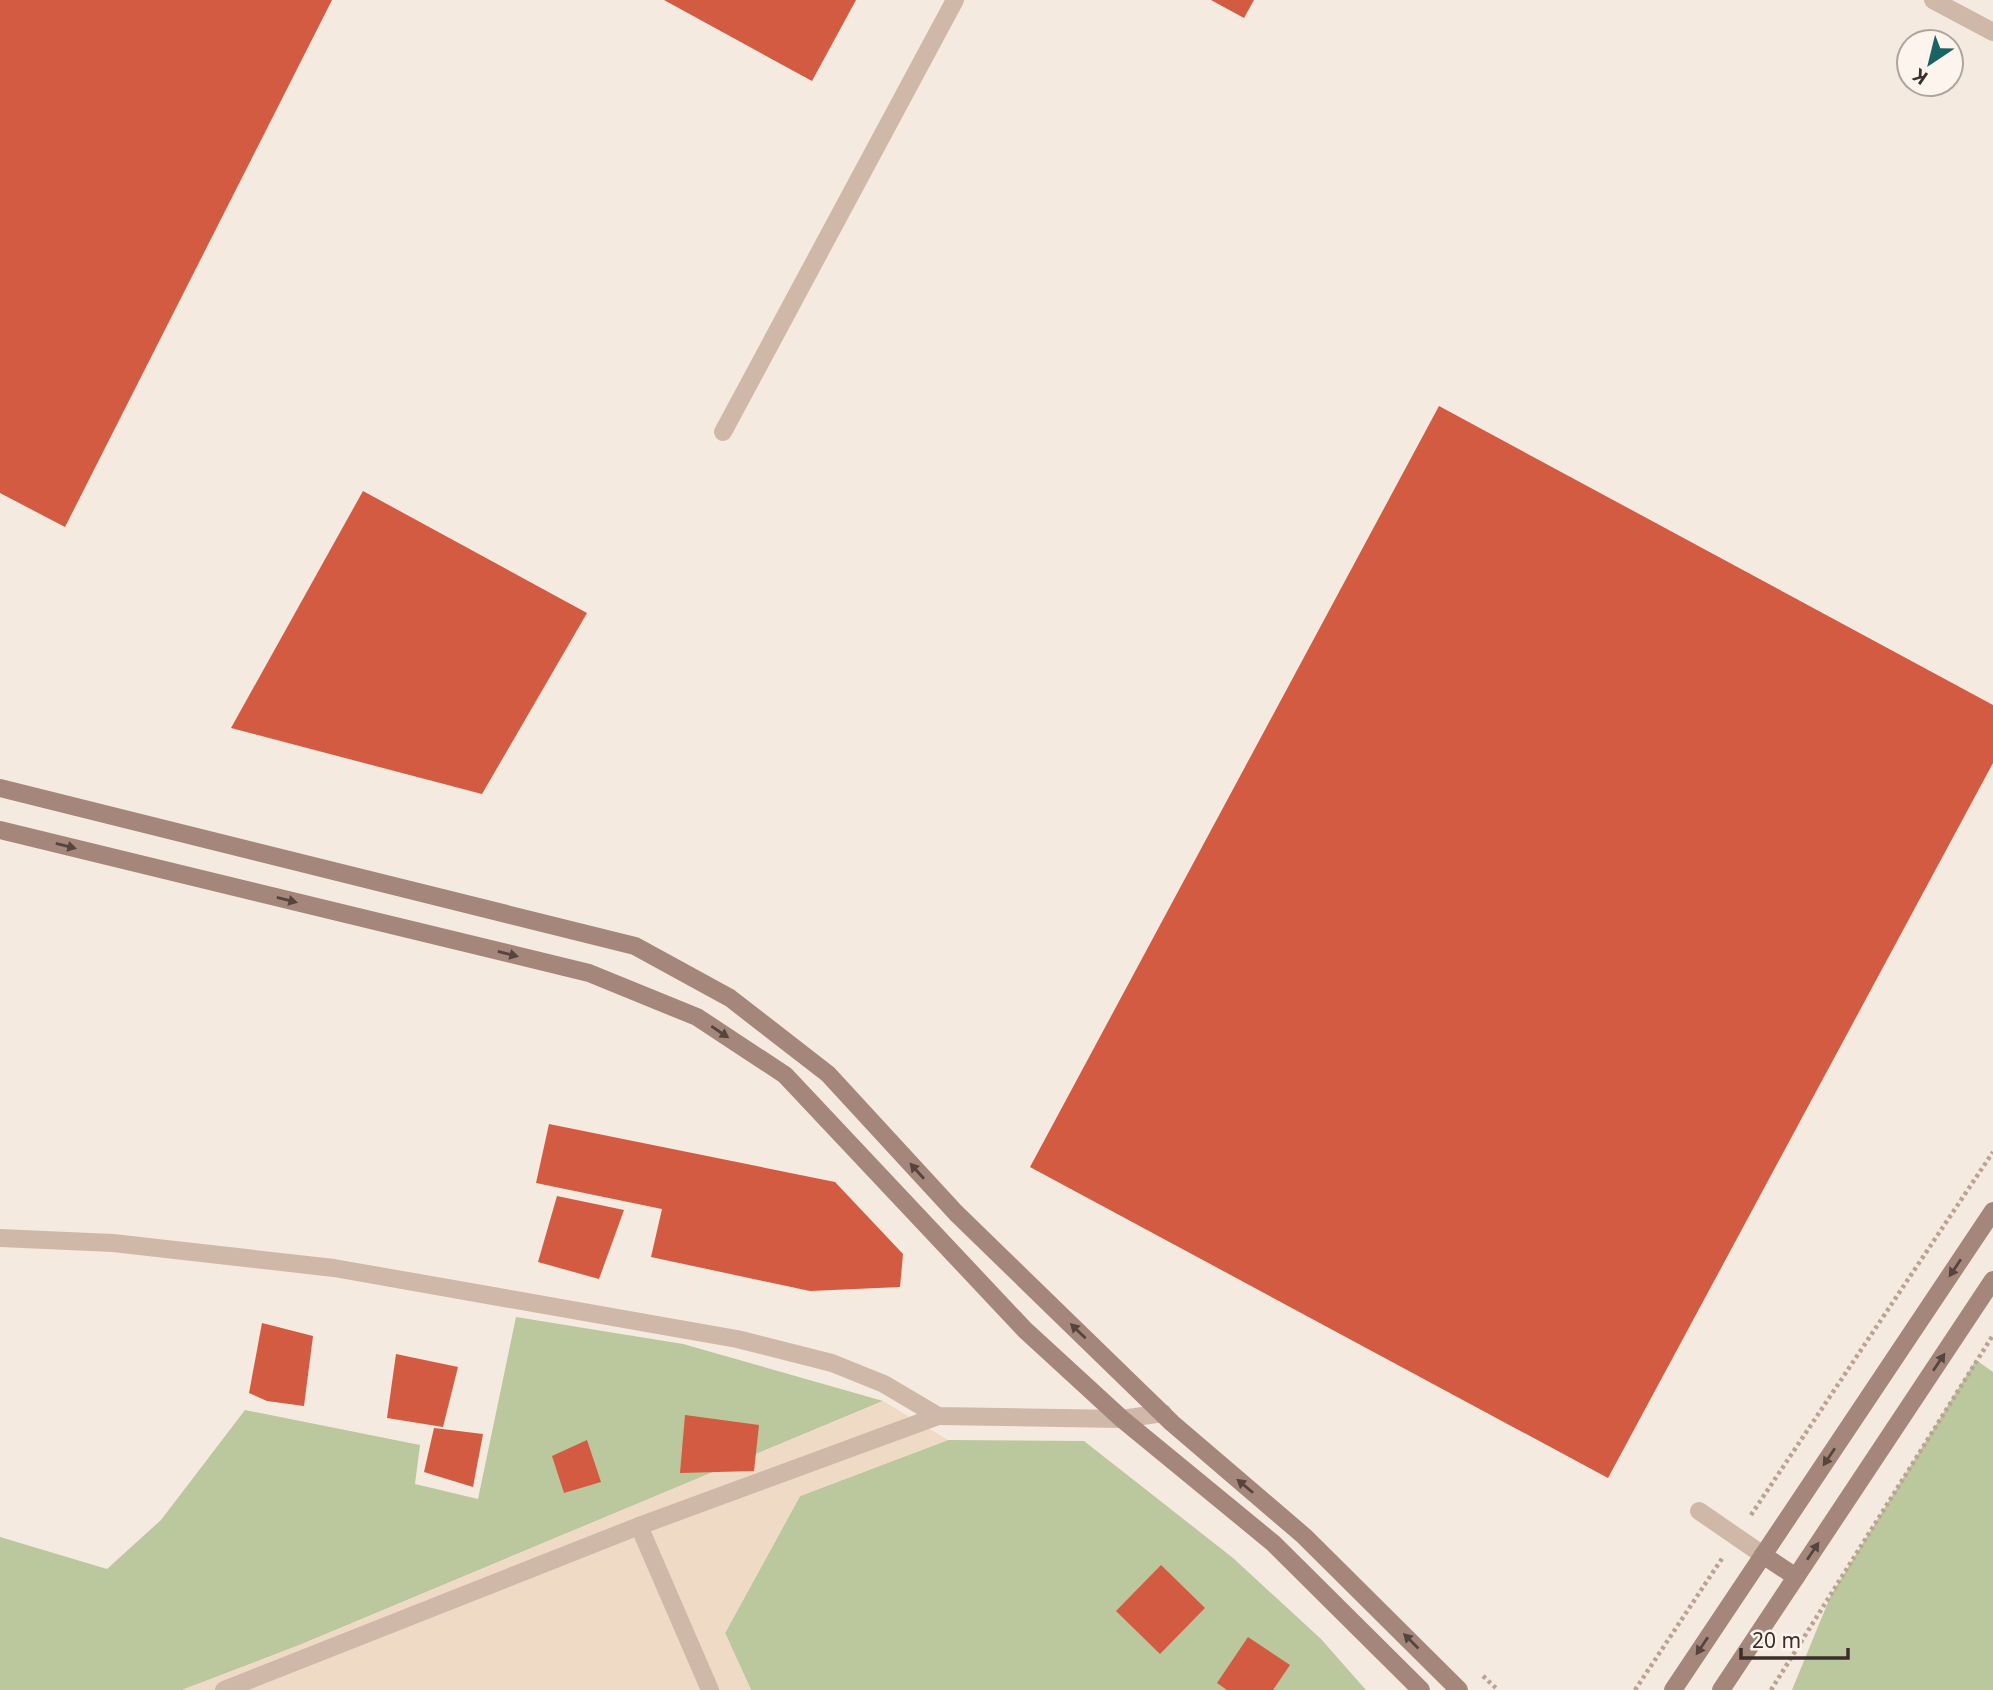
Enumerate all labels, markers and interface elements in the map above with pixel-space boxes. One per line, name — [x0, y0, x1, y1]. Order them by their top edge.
north arrow — [1895, 28, 1965, 98]
text: K — [1907, 62, 1933, 91]
one-way arrow — [55, 841, 77, 852]
one-way arrow — [276, 895, 298, 906]
one-way arrow — [498, 948, 520, 959]
one-way arrow — [711, 1025, 730, 1038]
one-way arrow — [909, 1162, 925, 1180]
one-way arrow — [1948, 1259, 1962, 1277]
one-way arrow — [1070, 1324, 1087, 1340]
one-way arrow — [1932, 1352, 1945, 1372]
one-way arrow — [1822, 1447, 1835, 1467]
one-way arrow — [1237, 1478, 1255, 1493]
one-way arrow — [1806, 1542, 1819, 1561]
scale bar — [1741, 1616, 1848, 1660]
text: 20 m — [1752, 1626, 1801, 1654]
one-way arrow — [1403, 1634, 1420, 1650]
one-way arrow — [1695, 1637, 1709, 1655]

